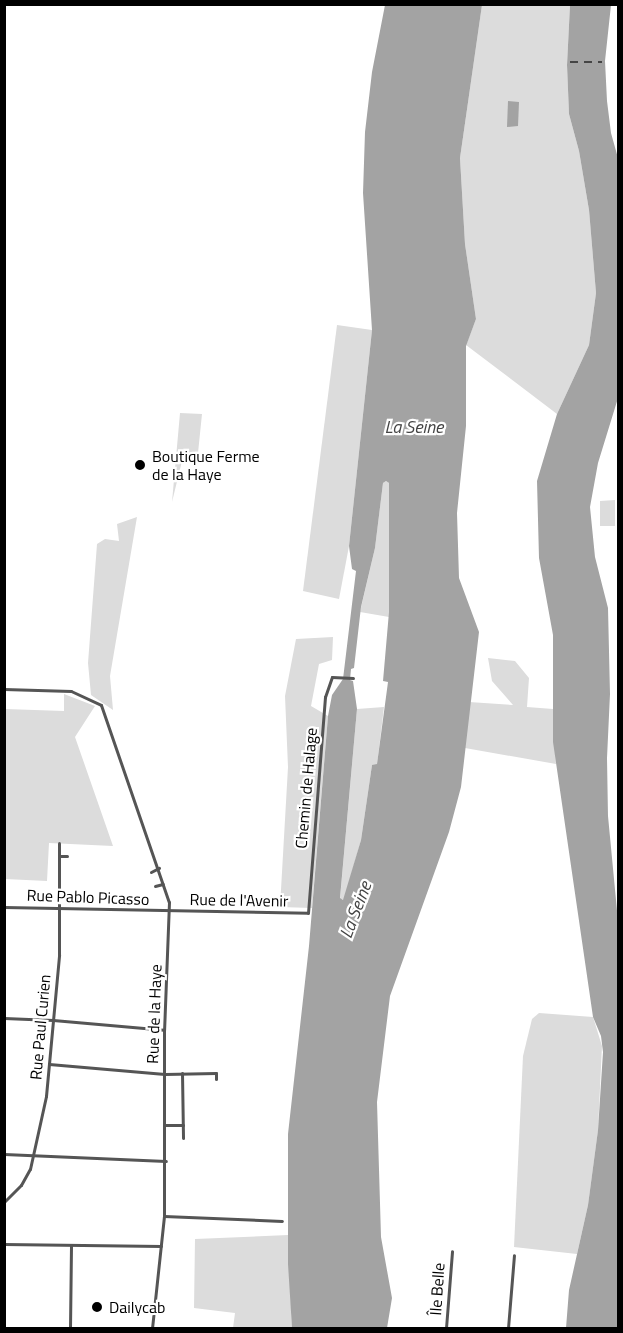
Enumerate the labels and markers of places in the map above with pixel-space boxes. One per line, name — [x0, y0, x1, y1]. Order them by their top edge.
place label: Boutique Ferme de la Haye — [152, 446, 260, 484]
marker: Boutique Ferme de la Haye — [133, 458, 147, 472]
place label: Dailycab — [109, 1297, 166, 1317]
marker: Dailycab — [90, 1300, 104, 1314]

